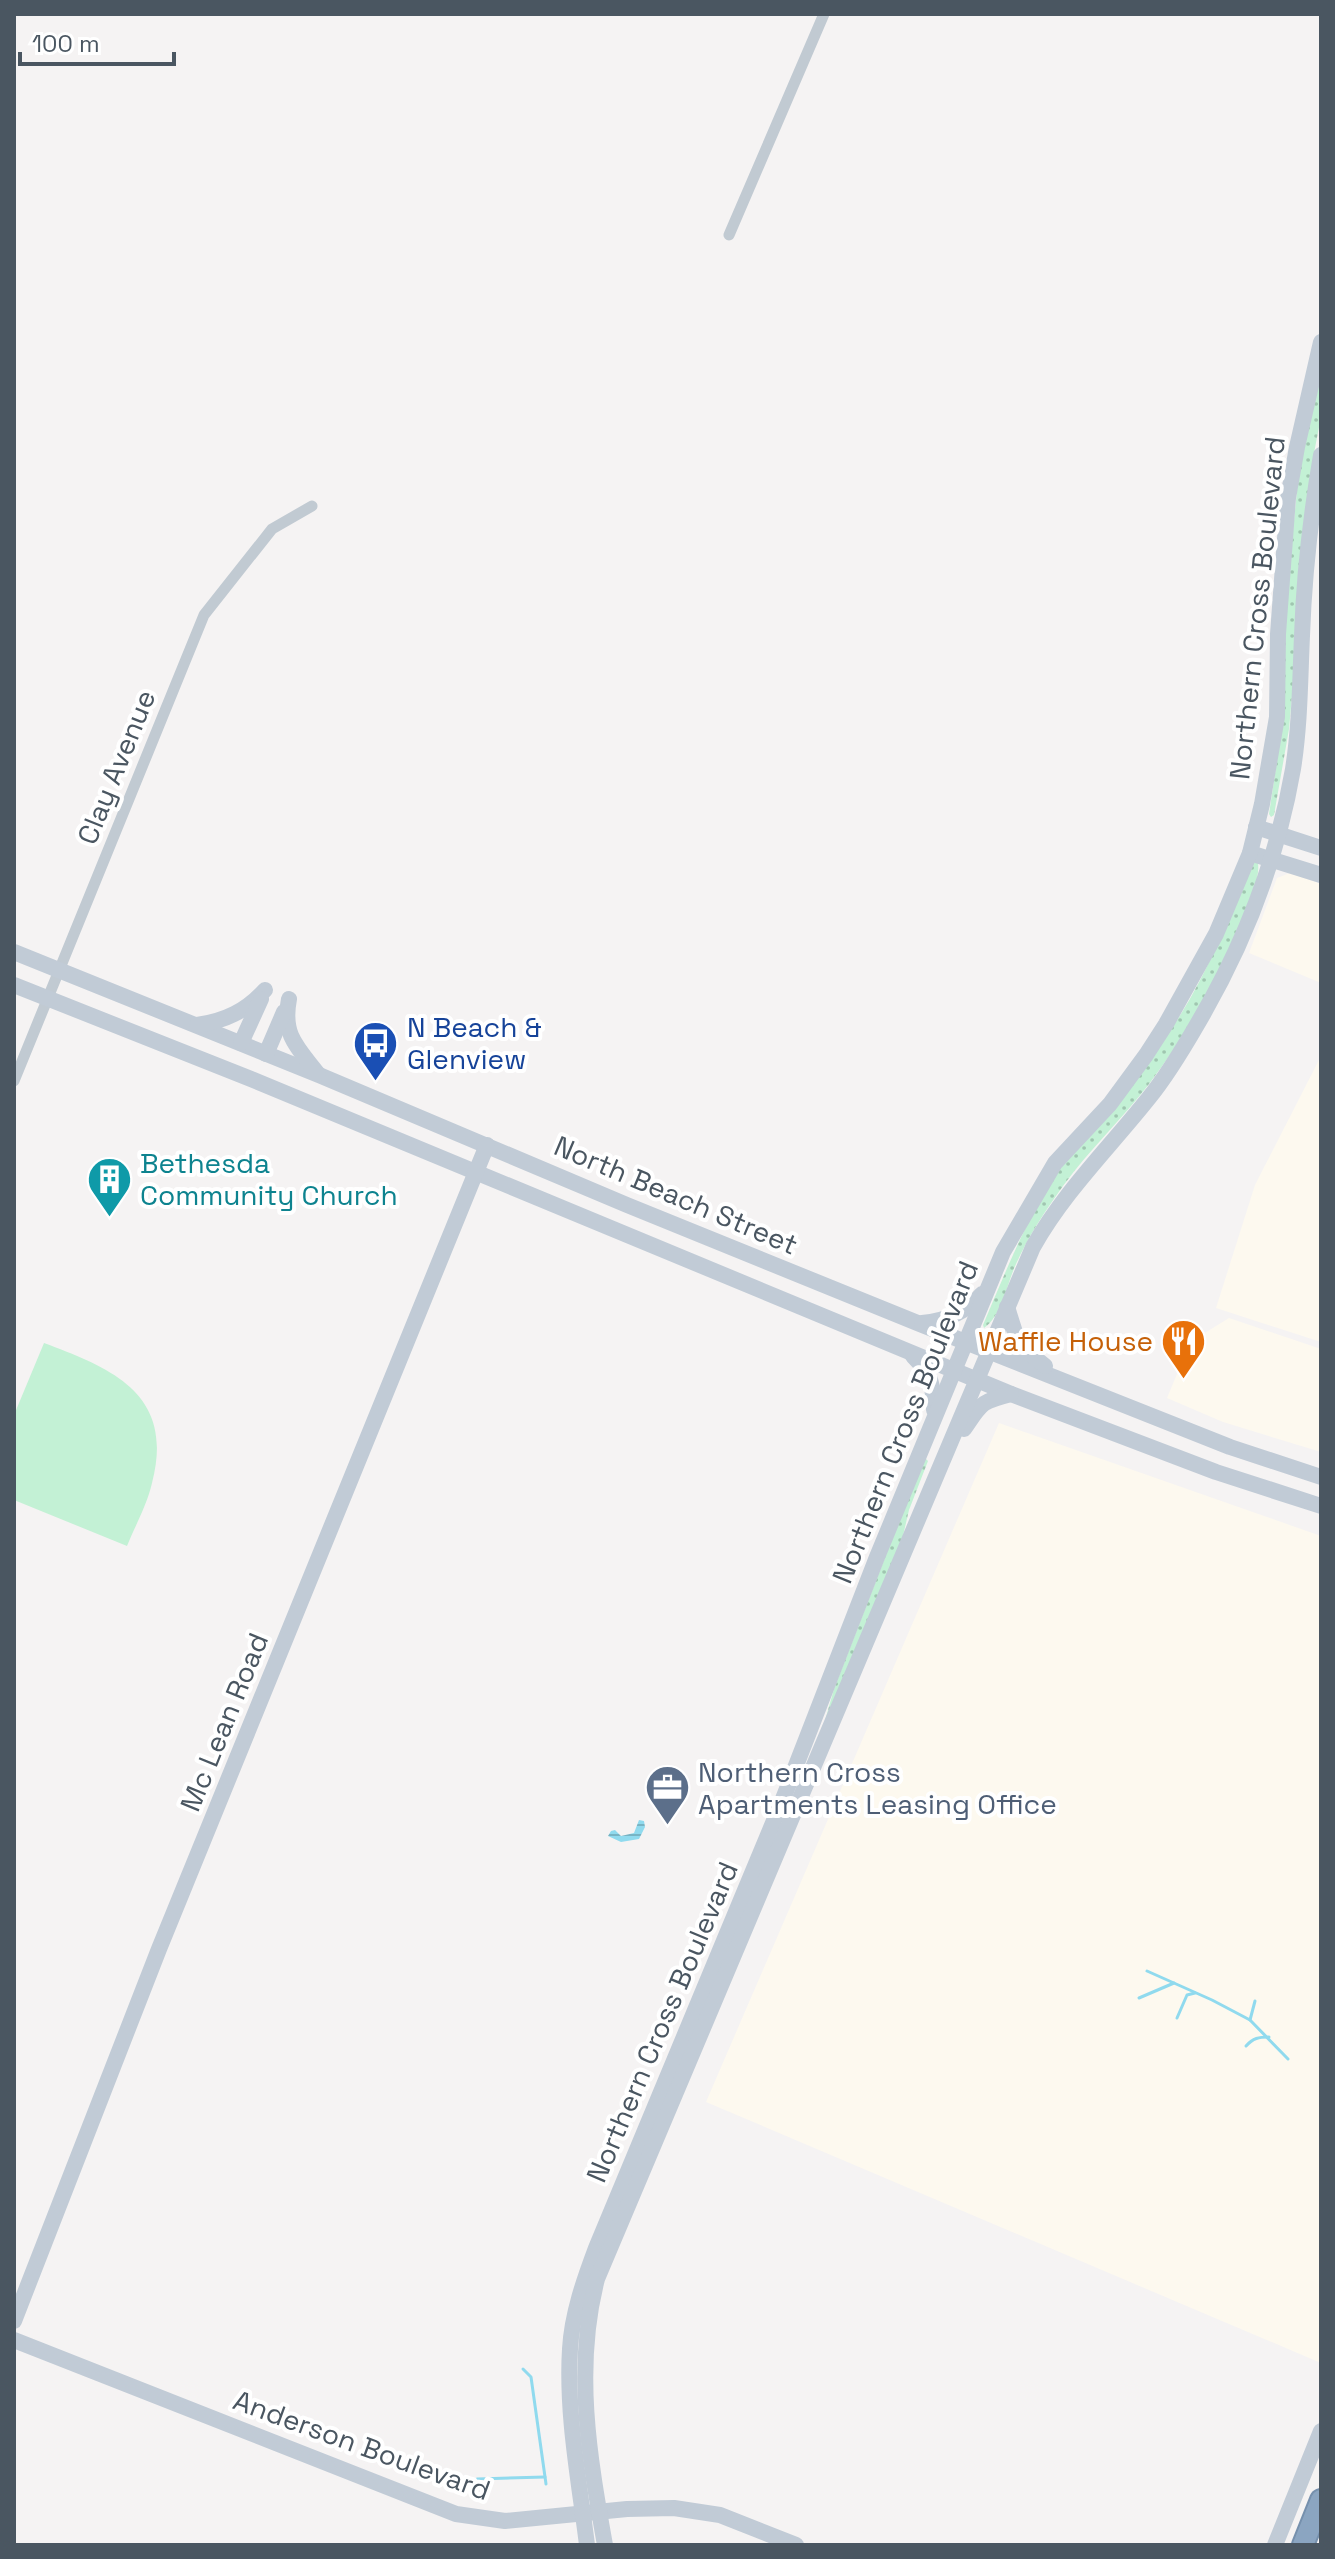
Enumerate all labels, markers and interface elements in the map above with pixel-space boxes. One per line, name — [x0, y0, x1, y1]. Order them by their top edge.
scale bar — [20, 16, 174, 66]
text: 100 m — [32, 28, 100, 59]
street label: Northern Cross Boulevard — [1221, 435, 1293, 781]
street label: Clay Avenue — [69, 684, 163, 850]
place label: N Beach & Glenview — [407, 1009, 542, 1077]
bus stop icon: N Beach & Glenview — [352, 1019, 400, 1082]
street label: North Beach Street — [549, 1127, 803, 1263]
place label: Bethesda Community Church — [140, 1145, 398, 1213]
building icon: Bethesda Community Church — [85, 1155, 133, 1218]
street label: Northern Cross Boulevard — [824, 1255, 986, 1589]
restaurant icon: Waffle House — [1160, 1317, 1208, 1380]
place label: Waffle House — [978, 1323, 1153, 1359]
street label: Mc Lean Road — [172, 1628, 276, 1816]
place label: Northern Cross Apartments Leasing Office — [698, 1754, 1057, 1822]
office icon: Northern Cross Apartments Leasing Office — [643, 1764, 691, 1827]
street label: Northern Cross Boulevard — [578, 1856, 746, 2188]
street label: Anderson Boulevard — [229, 2382, 495, 2508]

